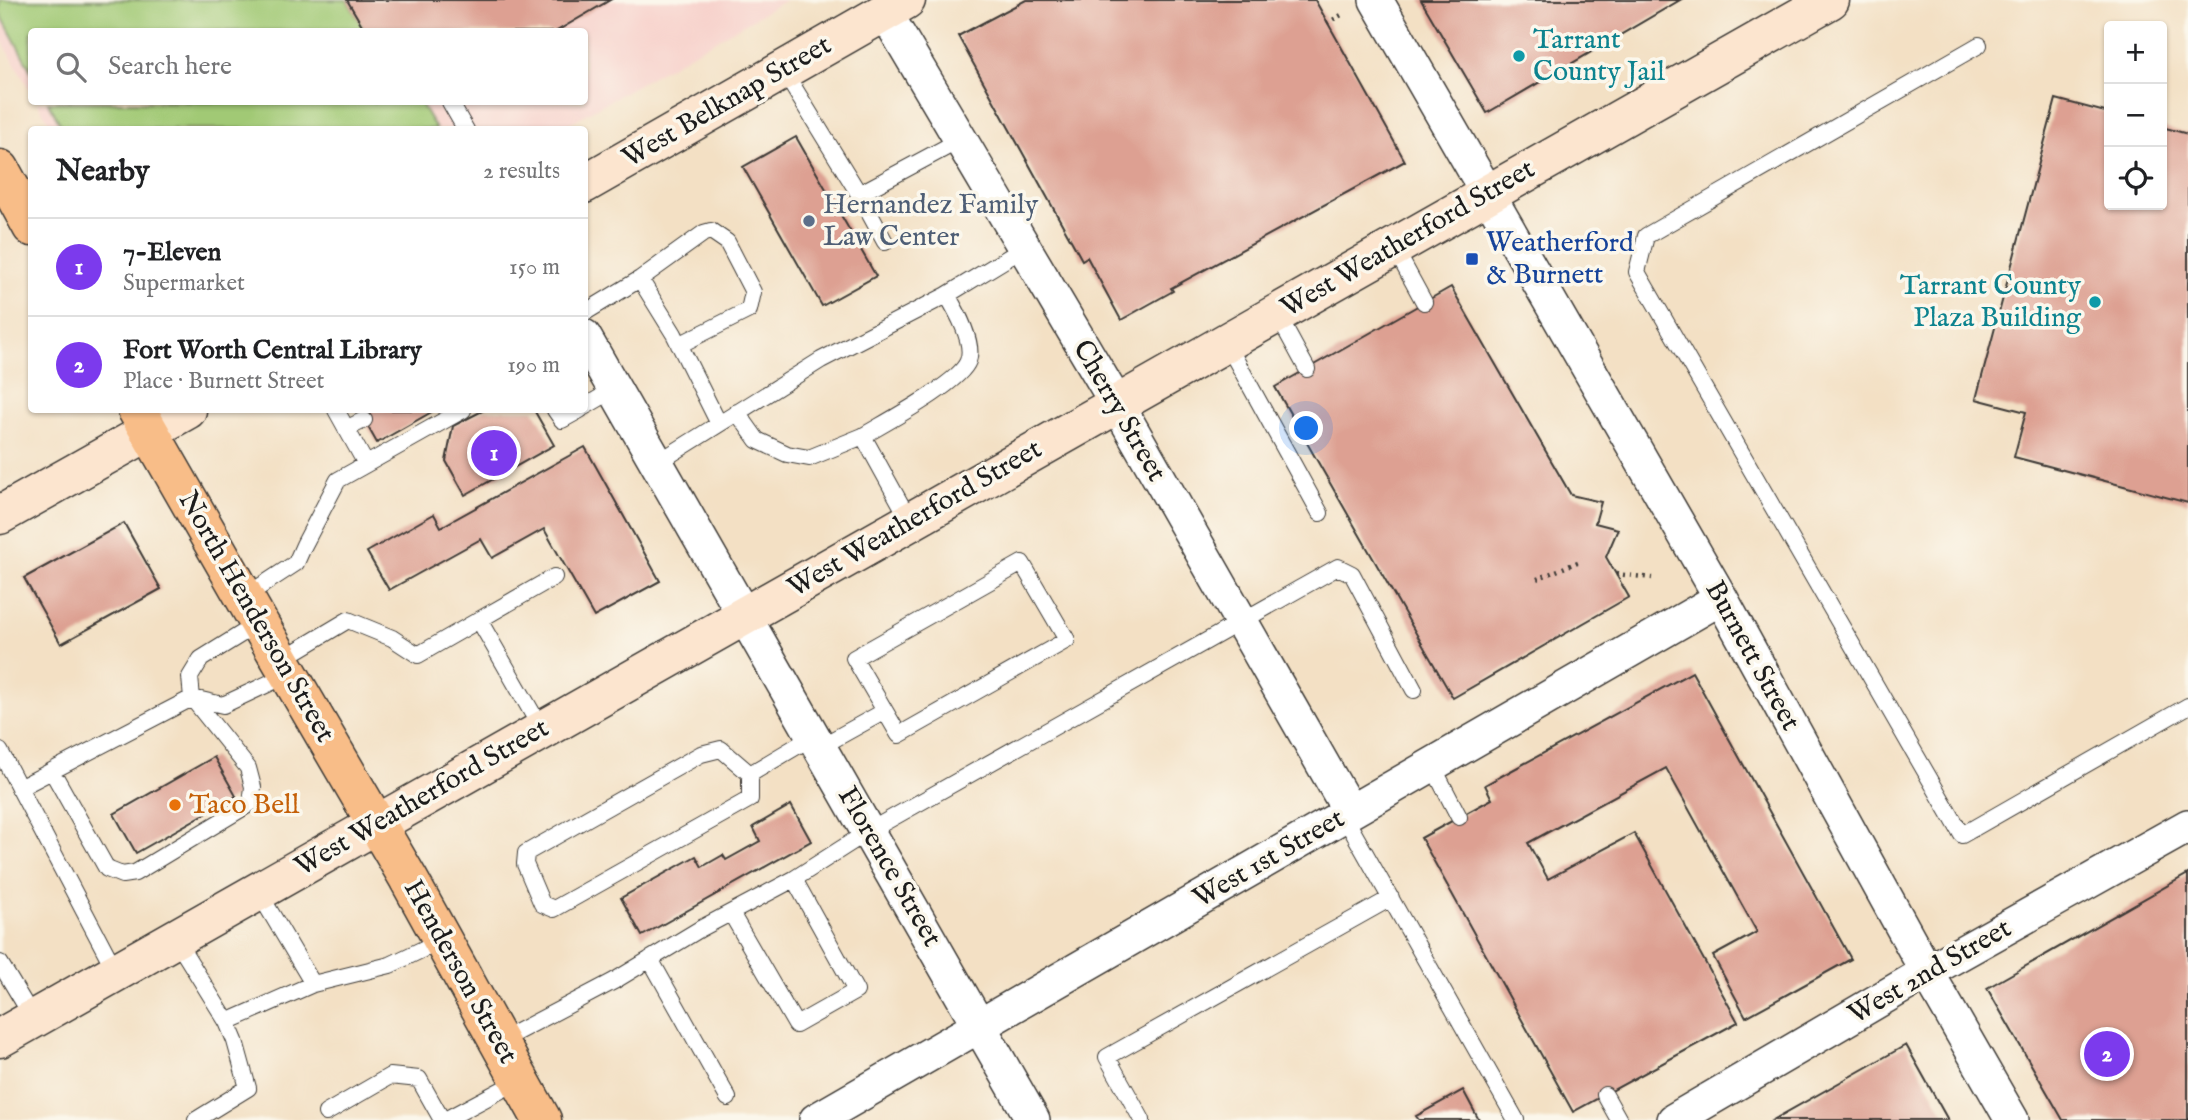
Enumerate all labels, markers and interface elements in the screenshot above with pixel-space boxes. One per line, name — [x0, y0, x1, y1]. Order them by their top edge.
map controls — [2104, 21, 2167, 210]
button: + — [2104, 21, 2167, 84]
place label: Tarrant County Jail — [1533, 23, 1665, 90]
search box — [28, 28, 588, 105]
street label: West Belknap Street — [616, 28, 838, 176]
icon: search — [52, 48, 90, 86]
marker: Tarrant County Jail — [1511, 48, 1527, 64]
text: Search here — [108, 50, 232, 83]
button: − — [2104, 84, 2167, 147]
button: locate — [2104, 147, 2167, 210]
street label: West Weatherford Street — [1275, 152, 1542, 326]
text: Nearby — [56, 153, 149, 191]
text: 2 results — [483, 157, 560, 186]
place label: Hernandez Family Law Center — [823, 188, 1038, 255]
marker: Hernandez Family Law Center — [801, 213, 817, 229]
place label: Weatherford & Burnett — [1486, 226, 1634, 293]
text: 7-Eleven — [123, 236, 221, 269]
marker: Weatherford & Burnett — [1464, 251, 1480, 267]
text: 1 — [75, 253, 83, 282]
text: 150 m — [509, 253, 560, 282]
text: Supermarket — [123, 269, 245, 298]
place label: Tarrant County Plaza Building — [1900, 269, 2082, 336]
marker: Tarrant County Plaza Building — [2087, 294, 2103, 310]
text: Fort Worth Central Library — [123, 334, 422, 367]
street label: Cherry Street — [1064, 334, 1174, 488]
text: 2 — [74, 351, 84, 380]
text: 190 m — [507, 351, 560, 380]
text: Place · Burnett Street — [123, 367, 324, 396]
your location — [1289, 411, 1323, 445]
pin: 1 — [471, 427, 517, 479]
street label: West Weatherford Street — [782, 432, 1049, 606]
street label: North Henderson Street — [170, 485, 342, 749]
street label: Burnett Street — [1696, 575, 1808, 737]
street label: West Weatherford Street — [289, 711, 556, 885]
street label: Florence Street — [829, 781, 949, 954]
place label: Taco Bell — [189, 788, 300, 823]
marker: Taco Bell — [167, 797, 183, 813]
street label: West 1st Street — [1187, 801, 1351, 916]
street label: Henderson Street — [395, 874, 525, 1070]
street label: West 2nd Street — [1842, 911, 2018, 1033]
pin: 2 — [2084, 1028, 2130, 1080]

